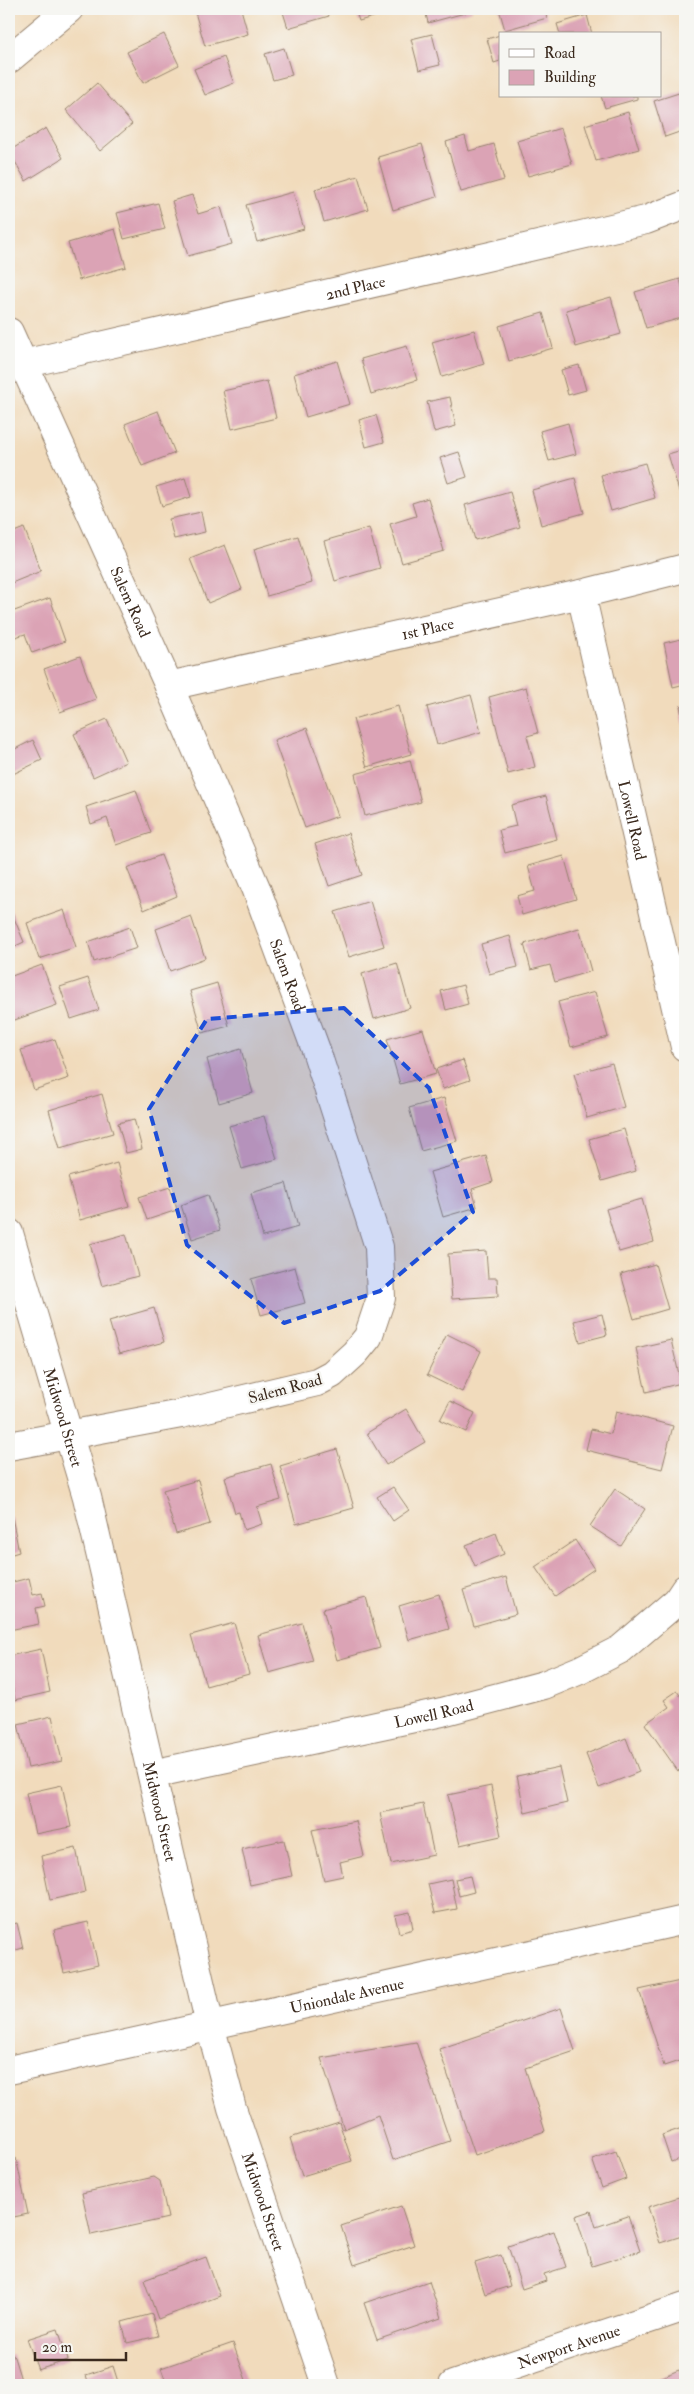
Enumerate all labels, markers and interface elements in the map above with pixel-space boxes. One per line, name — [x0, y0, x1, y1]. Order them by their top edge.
legend — [499, 32, 662, 98]
text: Road — [544, 44, 576, 63]
text: Building — [544, 68, 596, 87]
street label: 2nd Place — [324, 272, 388, 305]
street label: Salem Road — [105, 564, 155, 641]
street label: 1st Place — [400, 614, 456, 645]
street label: Lowell Road — [613, 779, 651, 862]
street label: Salem Road — [265, 936, 310, 1014]
street label: Midwood Street — [38, 1365, 87, 1469]
street label: Salem Road — [246, 1370, 324, 1408]
street label: Lowell Road — [392, 1695, 476, 1733]
street label: Midwood Street — [138, 1759, 181, 1864]
street label: Uniondale Avenue — [288, 1974, 406, 2018]
street label: Midwood Street — [237, 2150, 289, 2254]
street label: Newport Avenue — [515, 2320, 623, 2374]
scale bar — [35, 2329, 126, 2361]
text: 20 m — [42, 2338, 72, 2357]

